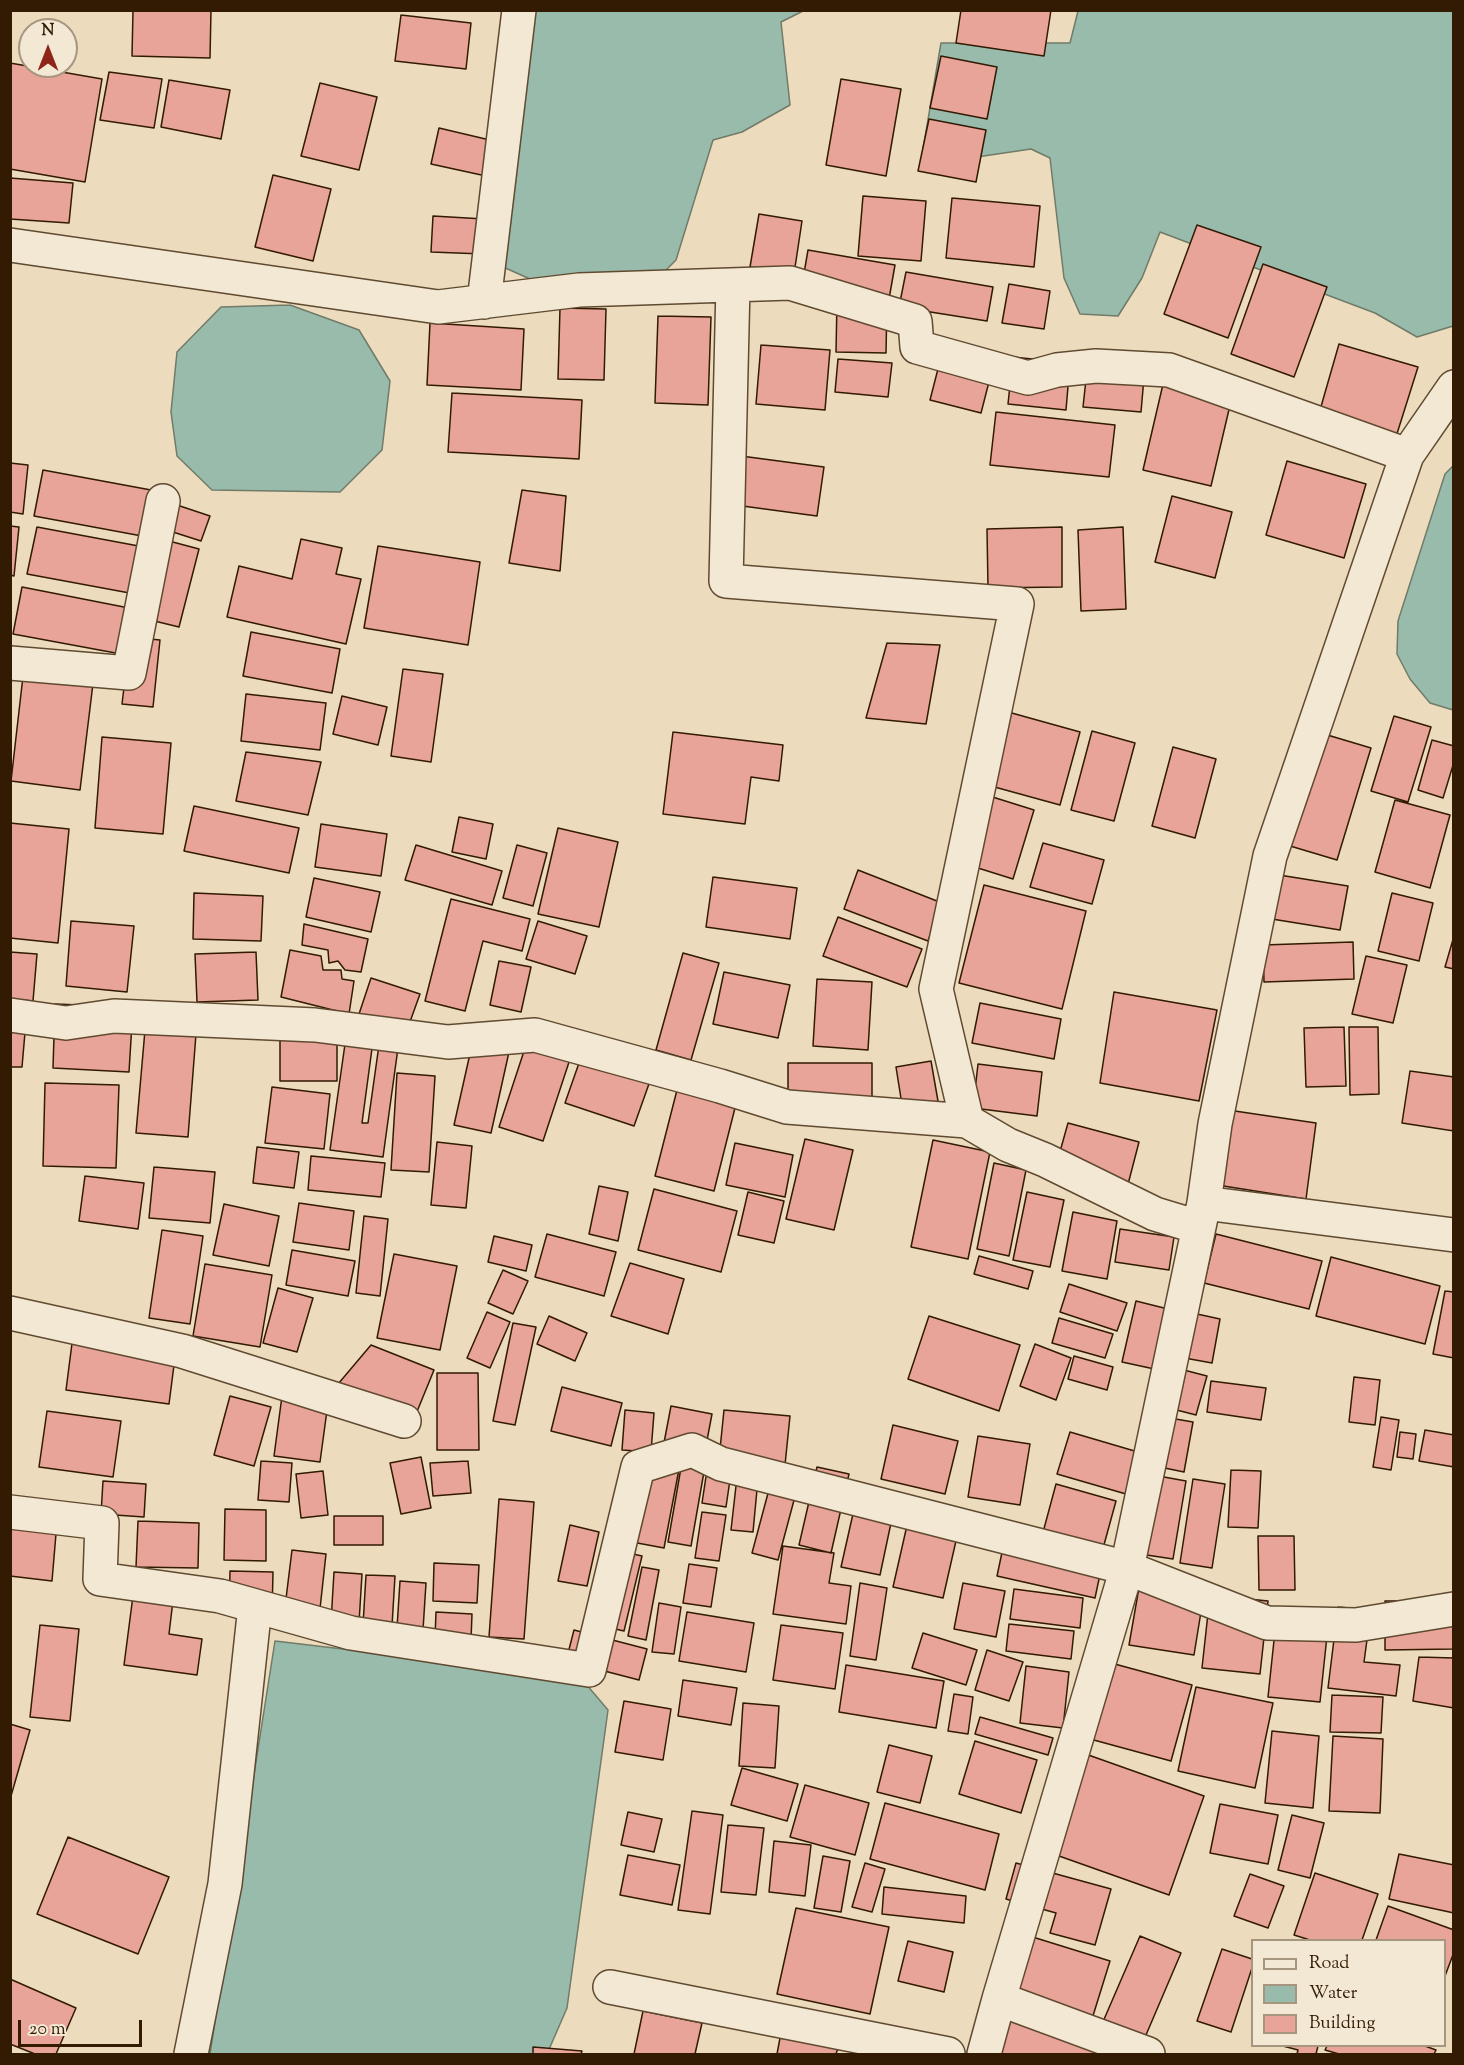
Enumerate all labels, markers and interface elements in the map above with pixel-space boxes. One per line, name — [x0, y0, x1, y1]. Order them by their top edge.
north arrow — [18, 18, 78, 78]
text: N — [42, 20, 54, 43]
legend — [1251, 1939, 1446, 2047]
text: Road — [1309, 1951, 1349, 1977]
text: Water — [1309, 1981, 1357, 2007]
scale bar — [21, 2008, 146, 2046]
text: Building — [1309, 2011, 1375, 2037]
text: 20 m — [29, 2017, 66, 2043]

